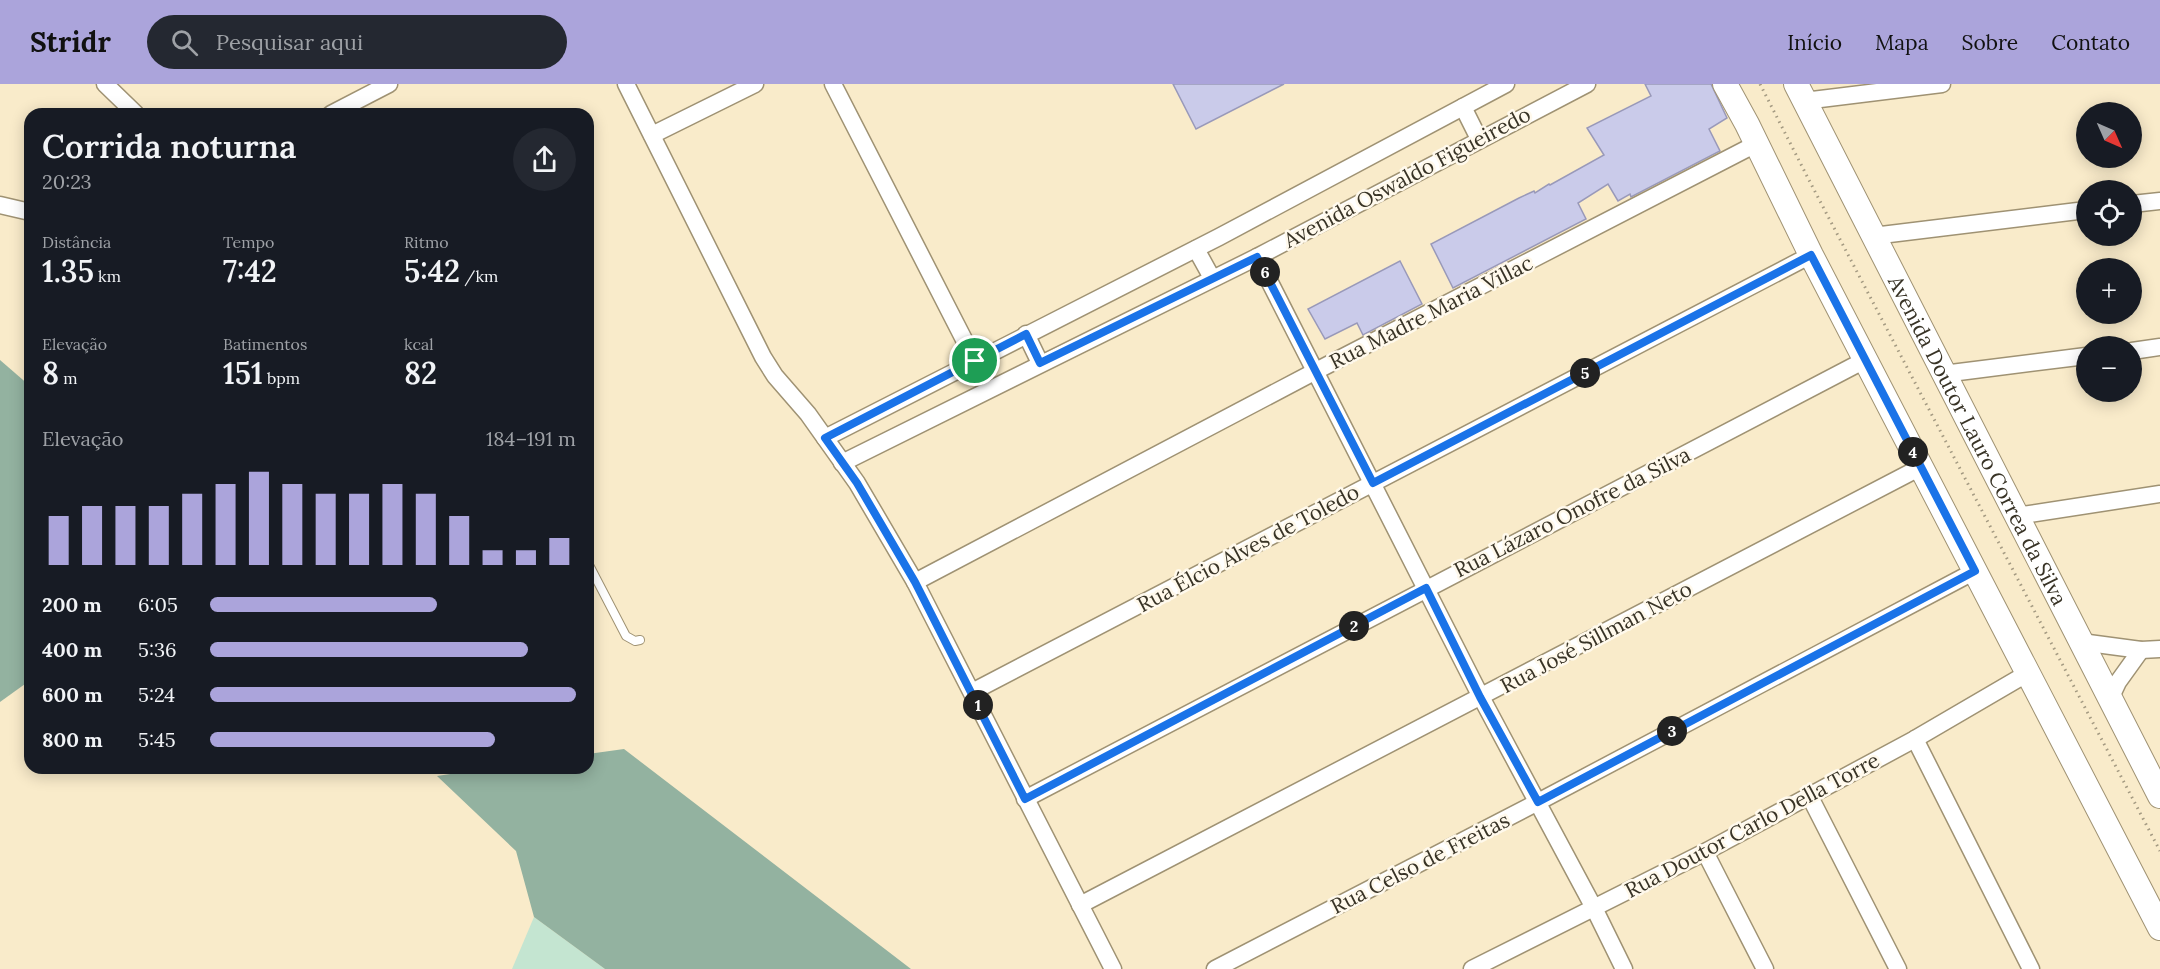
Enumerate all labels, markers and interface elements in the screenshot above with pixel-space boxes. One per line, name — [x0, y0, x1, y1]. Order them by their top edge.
search box — [147, 15, 567, 69]
text: Stridr — [30, 24, 111, 60]
icon: search — [168, 26, 201, 59]
text: Pesquisar aqui — [216, 28, 363, 56]
text: Início — [1787, 29, 1842, 56]
text: Mapa — [1875, 29, 1929, 56]
text: Sobre — [1962, 29, 2018, 56]
text: Contato — [2051, 29, 2130, 56]
street label: Avenida Oswaldo Figueiredo — [1278, 100, 1535, 254]
north arrow — [2076, 102, 2142, 168]
map controls — [2076, 102, 2142, 402]
text: Corrida noturna — [42, 125, 297, 167]
button: share — [513, 128, 576, 191]
text: 20:23 — [42, 169, 92, 194]
button: locate — [2076, 180, 2142, 246]
text: Distância — [42, 232, 111, 252]
text: Tempo — [223, 232, 274, 252]
text: Ritmo — [404, 232, 449, 252]
street label: Rua Madre Maria Villac — [1325, 249, 1537, 375]
text: 1.35 — [42, 252, 94, 290]
text: 7:42 — [223, 252, 277, 290]
text: 5:42 — [404, 252, 460, 290]
pin: 6 — [1250, 257, 1280, 287]
button: + — [2076, 258, 2142, 324]
text: 6 — [1260, 262, 1270, 282]
text: km — [94, 266, 121, 286]
text: /km — [460, 266, 498, 286]
street label: Avenida Doutor Lauro Correa da Silva — [1882, 270, 2074, 610]
text: Elevação — [42, 334, 107, 354]
text: Batimentos — [223, 334, 307, 354]
text: kcal — [404, 334, 434, 354]
pin — [949, 335, 1000, 386]
button: − — [2076, 336, 2142, 402]
icon: arrive — [958, 344, 991, 377]
text: 8 — [42, 354, 59, 392]
text: 151 — [223, 354, 263, 392]
text: 82 — [404, 354, 437, 392]
pin: 5 — [1570, 358, 1600, 388]
text: 5 — [1581, 363, 1589, 383]
text: m — [59, 368, 78, 388]
text: bpm — [263, 368, 300, 388]
text: Elevação — [42, 426, 123, 451]
text: 184–191 m — [486, 426, 576, 451]
pin: 4 — [1898, 437, 1928, 467]
street label: Rua Lázaro Onofre da Silva — [1449, 440, 1695, 583]
text: 4 — [1909, 442, 1917, 462]
street label: Rua Élcio Alves de Toledo — [1132, 478, 1364, 618]
street label: Rua José Sillman Neto — [1496, 575, 1696, 699]
text: 200 m — [42, 592, 102, 617]
text: 6:05 — [138, 592, 178, 617]
pin: 2 — [1339, 611, 1369, 641]
text: 2 — [1350, 616, 1358, 636]
text: 400 m — [42, 637, 102, 662]
text: 5:36 — [138, 637, 177, 662]
text: 600 m — [42, 682, 103, 707]
text: 5:24 — [138, 682, 175, 707]
pin: 1 — [963, 690, 993, 720]
text: 1 — [975, 695, 981, 715]
pin: 3 — [1657, 716, 1687, 746]
text: 3 — [1668, 721, 1676, 741]
text: 800 m — [42, 727, 103, 752]
text: 5:45 — [138, 727, 176, 752]
street label: Rua Doutor Carlo Della Torre — [1620, 746, 1884, 904]
street label: Rua Celso de Freitas — [1326, 806, 1514, 920]

